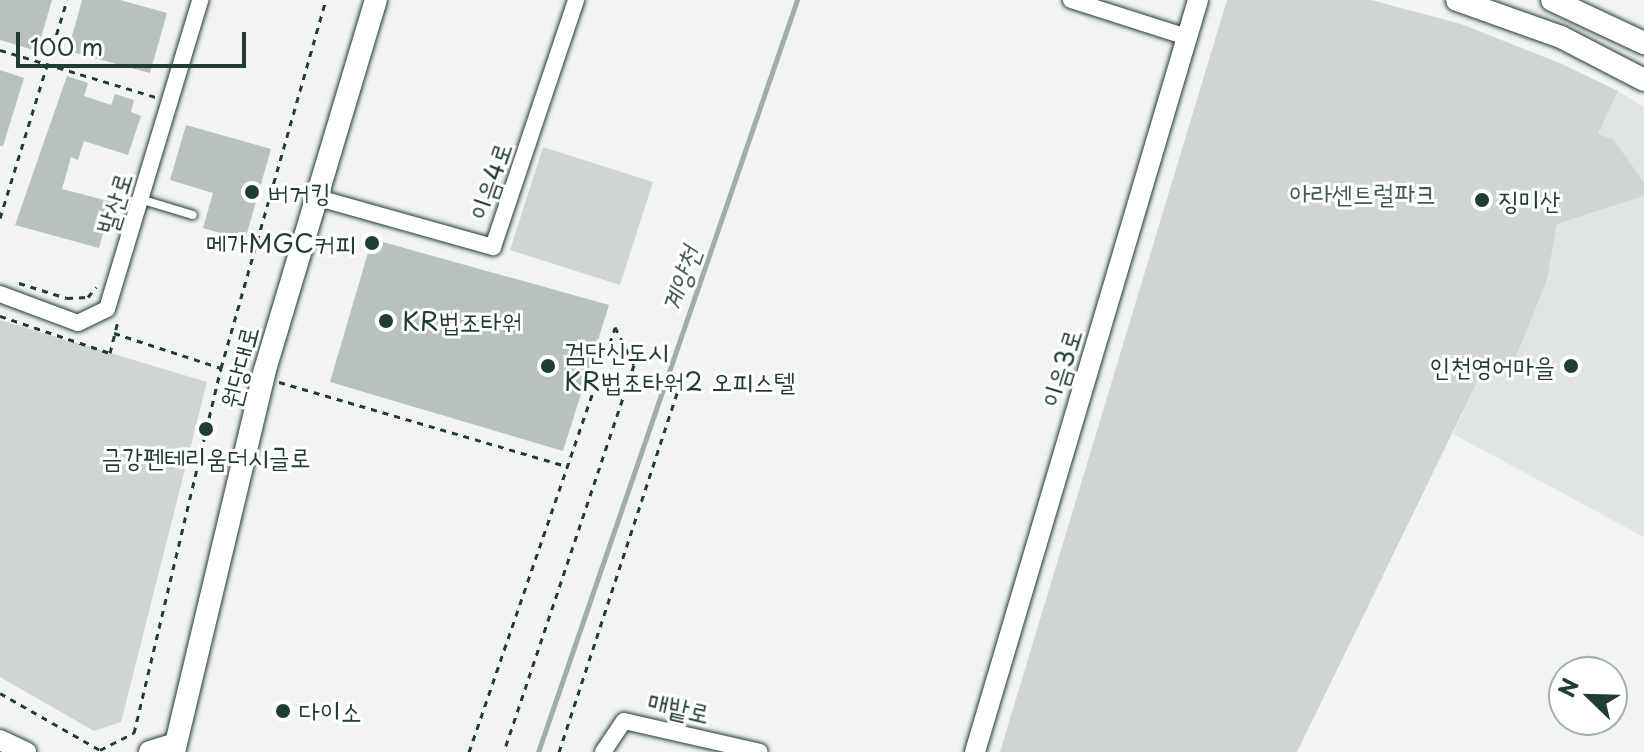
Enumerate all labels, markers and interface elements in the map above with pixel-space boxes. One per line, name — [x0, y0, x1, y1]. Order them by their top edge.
scale bar — [20, 16, 250, 66]
text: 100 m — [30, 28, 103, 64]
street label: 이음4로 — [462, 138, 518, 224]
street label: 발산로 — [90, 168, 138, 238]
place label: 버거킹 — [268, 176, 331, 208]
park label: 아라센트럴파크 — [1290, 177, 1436, 209]
marker: 버거킹 — [243, 183, 261, 201]
place label: 징미산 — [1498, 184, 1561, 216]
marker: 징미산 — [1473, 191, 1491, 209]
place label: 메가MGC커피 — [206, 227, 356, 259]
marker: 메가MGC커피 — [363, 234, 381, 252]
water label: 계양천 — [653, 242, 707, 316]
place label: KR법조타워 — [402, 305, 522, 337]
marker: KR법조타워 — [377, 312, 395, 330]
street label: 원당대로 — [214, 323, 264, 411]
street label: 이음3로 — [1034, 325, 1088, 411]
place label: 검단신도시 KR법조타워2 오피스텔 — [564, 335, 795, 396]
place label: 인천영어마을 — [1429, 350, 1555, 382]
marker: 검단신도시 KR법조타워2 오피스텔 — [539, 357, 557, 375]
marker: 인천영어마을 — [1562, 357, 1580, 375]
marker: 금강펜테리움더시글로 — [197, 420, 215, 438]
place label: 금강펜테리움더시글로 — [101, 441, 311, 473]
north arrow — [1548, 656, 1628, 736]
text: N — [1549, 673, 1586, 702]
street label: 매밭로 — [645, 685, 713, 729]
place label: 다이소 — [299, 695, 362, 727]
marker: 다이소 — [274, 702, 292, 720]

